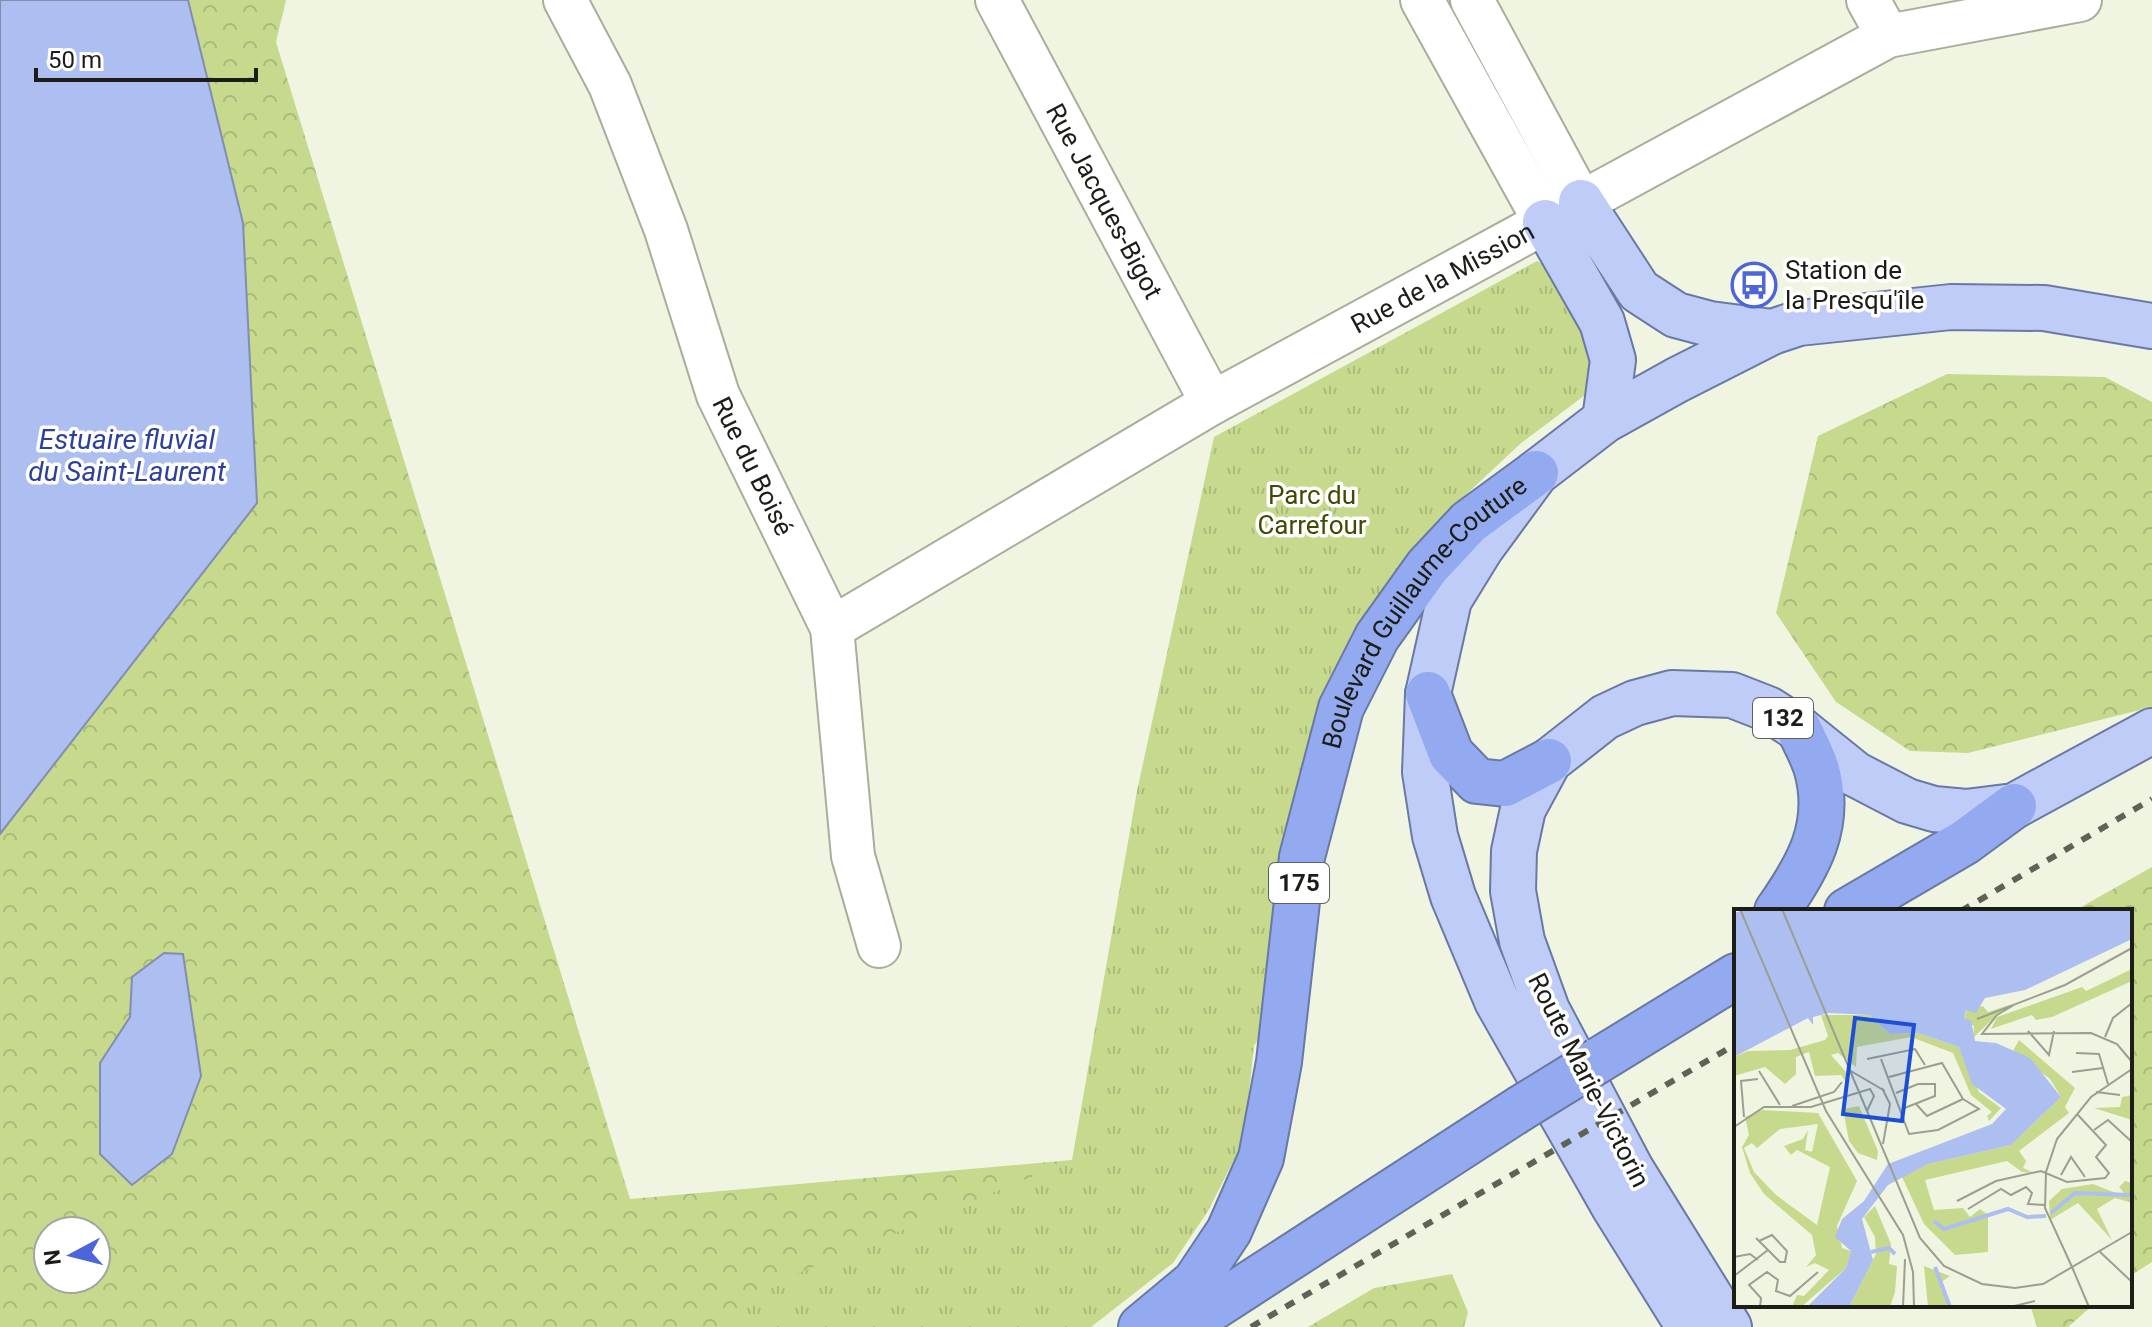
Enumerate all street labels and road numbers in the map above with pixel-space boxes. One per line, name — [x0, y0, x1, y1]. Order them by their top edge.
street label: Rue Jacques-Bigot — [1040, 98, 1169, 304]
street label: Rue de la Mission — [1346, 216, 1539, 340]
street label: Rue du Boisé — [706, 392, 799, 541]
street label: Boulevard Guillaume-Couture — [1316, 470, 1532, 752]
road number: 132 — [1753, 698, 1813, 738]
road number: 175 — [1269, 863, 1329, 903]
street label: Route Marie-Victorin — [1522, 968, 1656, 1192]

